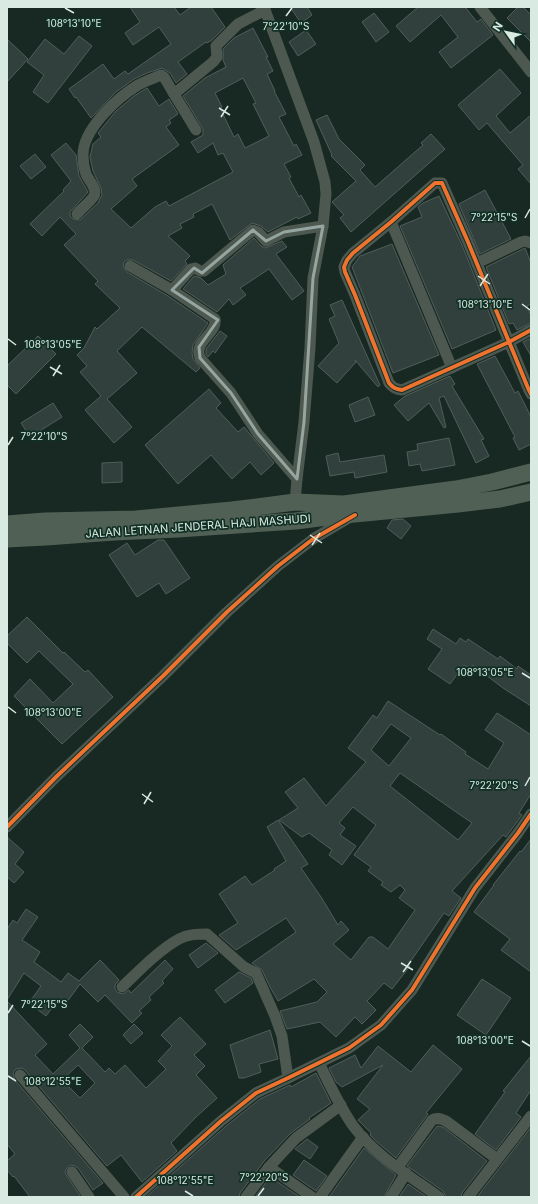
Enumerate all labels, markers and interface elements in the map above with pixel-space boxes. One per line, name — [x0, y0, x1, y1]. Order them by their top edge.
north arrow — [486, 12, 526, 52]
text: 108°13'10"E — [46, 17, 102, 29]
text: N — [489, 19, 506, 34]
text: 7°22'10"S — [263, 20, 309, 32]
text: 7°22'15"S — [471, 211, 517, 223]
text: 108°13'10"E — [457, 298, 513, 310]
text: 108°13'05"E — [24, 338, 82, 350]
text: 7°22'10"S — [21, 430, 67, 442]
street label: JALAN LETNAN JENDERAL HAJI MASHUDI — [85, 511, 311, 541]
text: 108°13'05"E — [456, 666, 514, 678]
text: 108°13'00"E — [24, 706, 82, 718]
text: 7°22'20"S — [470, 779, 518, 791]
text: 7°22'15"S — [21, 998, 67, 1010]
text: 108°13'00"E — [456, 1034, 514, 1046]
text: 108°12'55"E — [25, 1075, 81, 1087]
text: 7°22'20"S — [240, 1171, 288, 1183]
text: 108°12'55"E — [157, 1174, 213, 1186]

